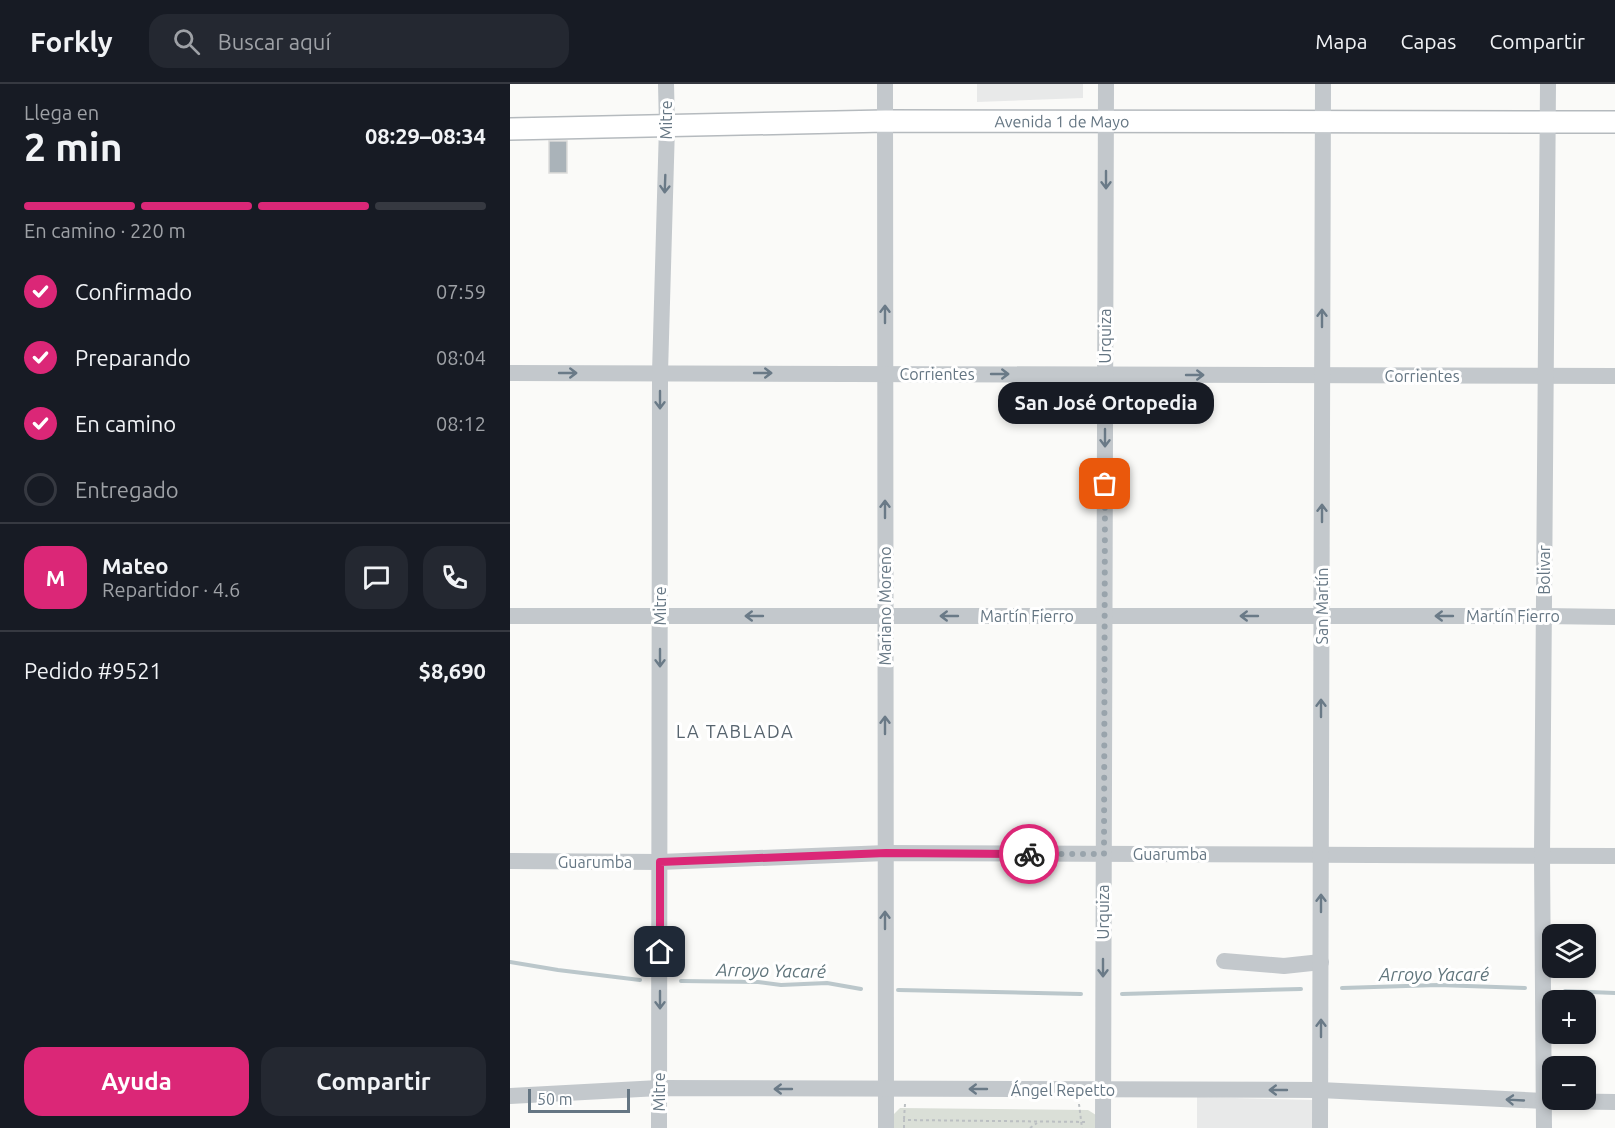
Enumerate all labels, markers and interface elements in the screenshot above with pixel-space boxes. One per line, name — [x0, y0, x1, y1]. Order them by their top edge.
search box — [149, 14, 569, 68]
icon: search — [170, 25, 203, 58]
text: Forkly — [30, 26, 113, 57]
text: Buscar aquí — [218, 29, 331, 54]
text: Mapa — [1315, 29, 1367, 53]
text: Capas — [1400, 29, 1456, 53]
text: Compartir — [1489, 29, 1585, 53]
text: Llega en — [24, 101, 99, 124]
street label: Mitre — [657, 101, 675, 139]
street label: Avenida 1 de Mayo — [994, 112, 1129, 130]
text: 08:29–08:34 — [365, 123, 486, 148]
text: 2 min — [24, 125, 123, 168]
one-way arrow — [1100, 169, 1112, 189]
one-way arrow — [660, 174, 671, 194]
text: En camino · 220 m — [24, 219, 186, 242]
icon: check — [24, 275, 57, 308]
text: Confirmado — [75, 279, 192, 304]
text: 07:59 — [436, 280, 486, 303]
one-way arrow — [879, 305, 891, 325]
street label: Urquiza — [1096, 309, 1114, 363]
one-way arrow — [1316, 309, 1328, 329]
icon: check — [24, 341, 57, 374]
text: Preparando — [75, 345, 191, 370]
text: 08:04 — [436, 346, 486, 369]
street label: Corrientes — [899, 365, 975, 383]
one-way arrow — [558, 367, 578, 379]
one-way arrow — [753, 367, 773, 379]
street label: Corrientes — [1384, 367, 1460, 385]
one-way arrow — [990, 368, 1010, 380]
one-way arrow — [1185, 369, 1205, 381]
callout: San José Ortopedia — [997, 382, 1213, 424]
one-way arrow — [654, 389, 666, 409]
text: San José Ortopedia — [1014, 391, 1198, 414]
icon: check — [24, 407, 57, 440]
text: En camino — [75, 411, 176, 436]
text: 08:12 — [436, 412, 486, 435]
one-way arrow — [1099, 427, 1111, 447]
pin — [1079, 458, 1130, 509]
icon: bag — [1088, 467, 1121, 500]
text: Entregado — [75, 477, 179, 502]
one-way arrow — [879, 500, 891, 520]
one-way arrow — [1316, 504, 1328, 524]
street label: Bolivar — [1535, 545, 1553, 595]
button: chat — [345, 546, 408, 609]
button: phone — [423, 546, 486, 609]
street label: Mariano Moreno — [876, 546, 894, 666]
text: Mateo — [102, 553, 169, 578]
text: M — [46, 565, 65, 590]
street label: San Martín — [1313, 568, 1331, 644]
text: Repartidor · 4.6 — [102, 578, 240, 601]
street label: Mitre — [651, 587, 669, 625]
street label: Martín Fierro — [980, 607, 1074, 625]
street label: Martín Fierro — [1466, 607, 1560, 625]
one-way arrow — [744, 610, 764, 622]
one-way arrow — [939, 610, 959, 622]
one-way arrow — [1239, 610, 1259, 622]
one-way arrow — [1434, 610, 1454, 622]
one-way arrow — [654, 647, 666, 667]
text: Pedido #9521 — [24, 658, 162, 683]
text: $8,690 — [419, 658, 486, 683]
one-way arrow — [1315, 699, 1327, 719]
one-way arrow — [879, 716, 891, 736]
district label: LA TABLADA — [676, 721, 794, 741]
courier — [999, 824, 1059, 884]
icon: bike — [1013, 838, 1046, 871]
street label: Guarumba — [1133, 845, 1207, 863]
street label: Guarumba — [558, 853, 632, 871]
street label: Urquiza — [1094, 885, 1112, 939]
one-way arrow — [1315, 894, 1327, 914]
one-way arrow — [879, 911, 891, 931]
map controls — [1542, 924, 1596, 1110]
button: layers — [1542, 924, 1596, 978]
pin — [634, 926, 685, 977]
icon: home — [643, 935, 676, 968]
one-way arrow — [1097, 958, 1109, 978]
water label: Arroyo Yacaré — [715, 959, 826, 981]
water label: Arroyo Yacaré — [1378, 964, 1489, 984]
one-way arrow — [654, 989, 666, 1009]
button: + — [1542, 990, 1596, 1044]
one-way arrow — [1315, 1018, 1326, 1038]
button: Ayuda — [24, 1047, 249, 1116]
button: Compartir — [261, 1047, 486, 1116]
button: − — [1542, 1056, 1596, 1110]
street label: Mitre — [650, 1073, 668, 1111]
street label: Ángel Repetto — [1011, 1079, 1115, 1099]
one-way arrow — [773, 1083, 793, 1095]
one-way arrow — [968, 1083, 988, 1095]
one-way arrow — [1268, 1084, 1288, 1096]
scale bar — [528, 1086, 630, 1114]
text: 50 m — [537, 1090, 573, 1108]
one-way arrow — [1505, 1094, 1525, 1105]

